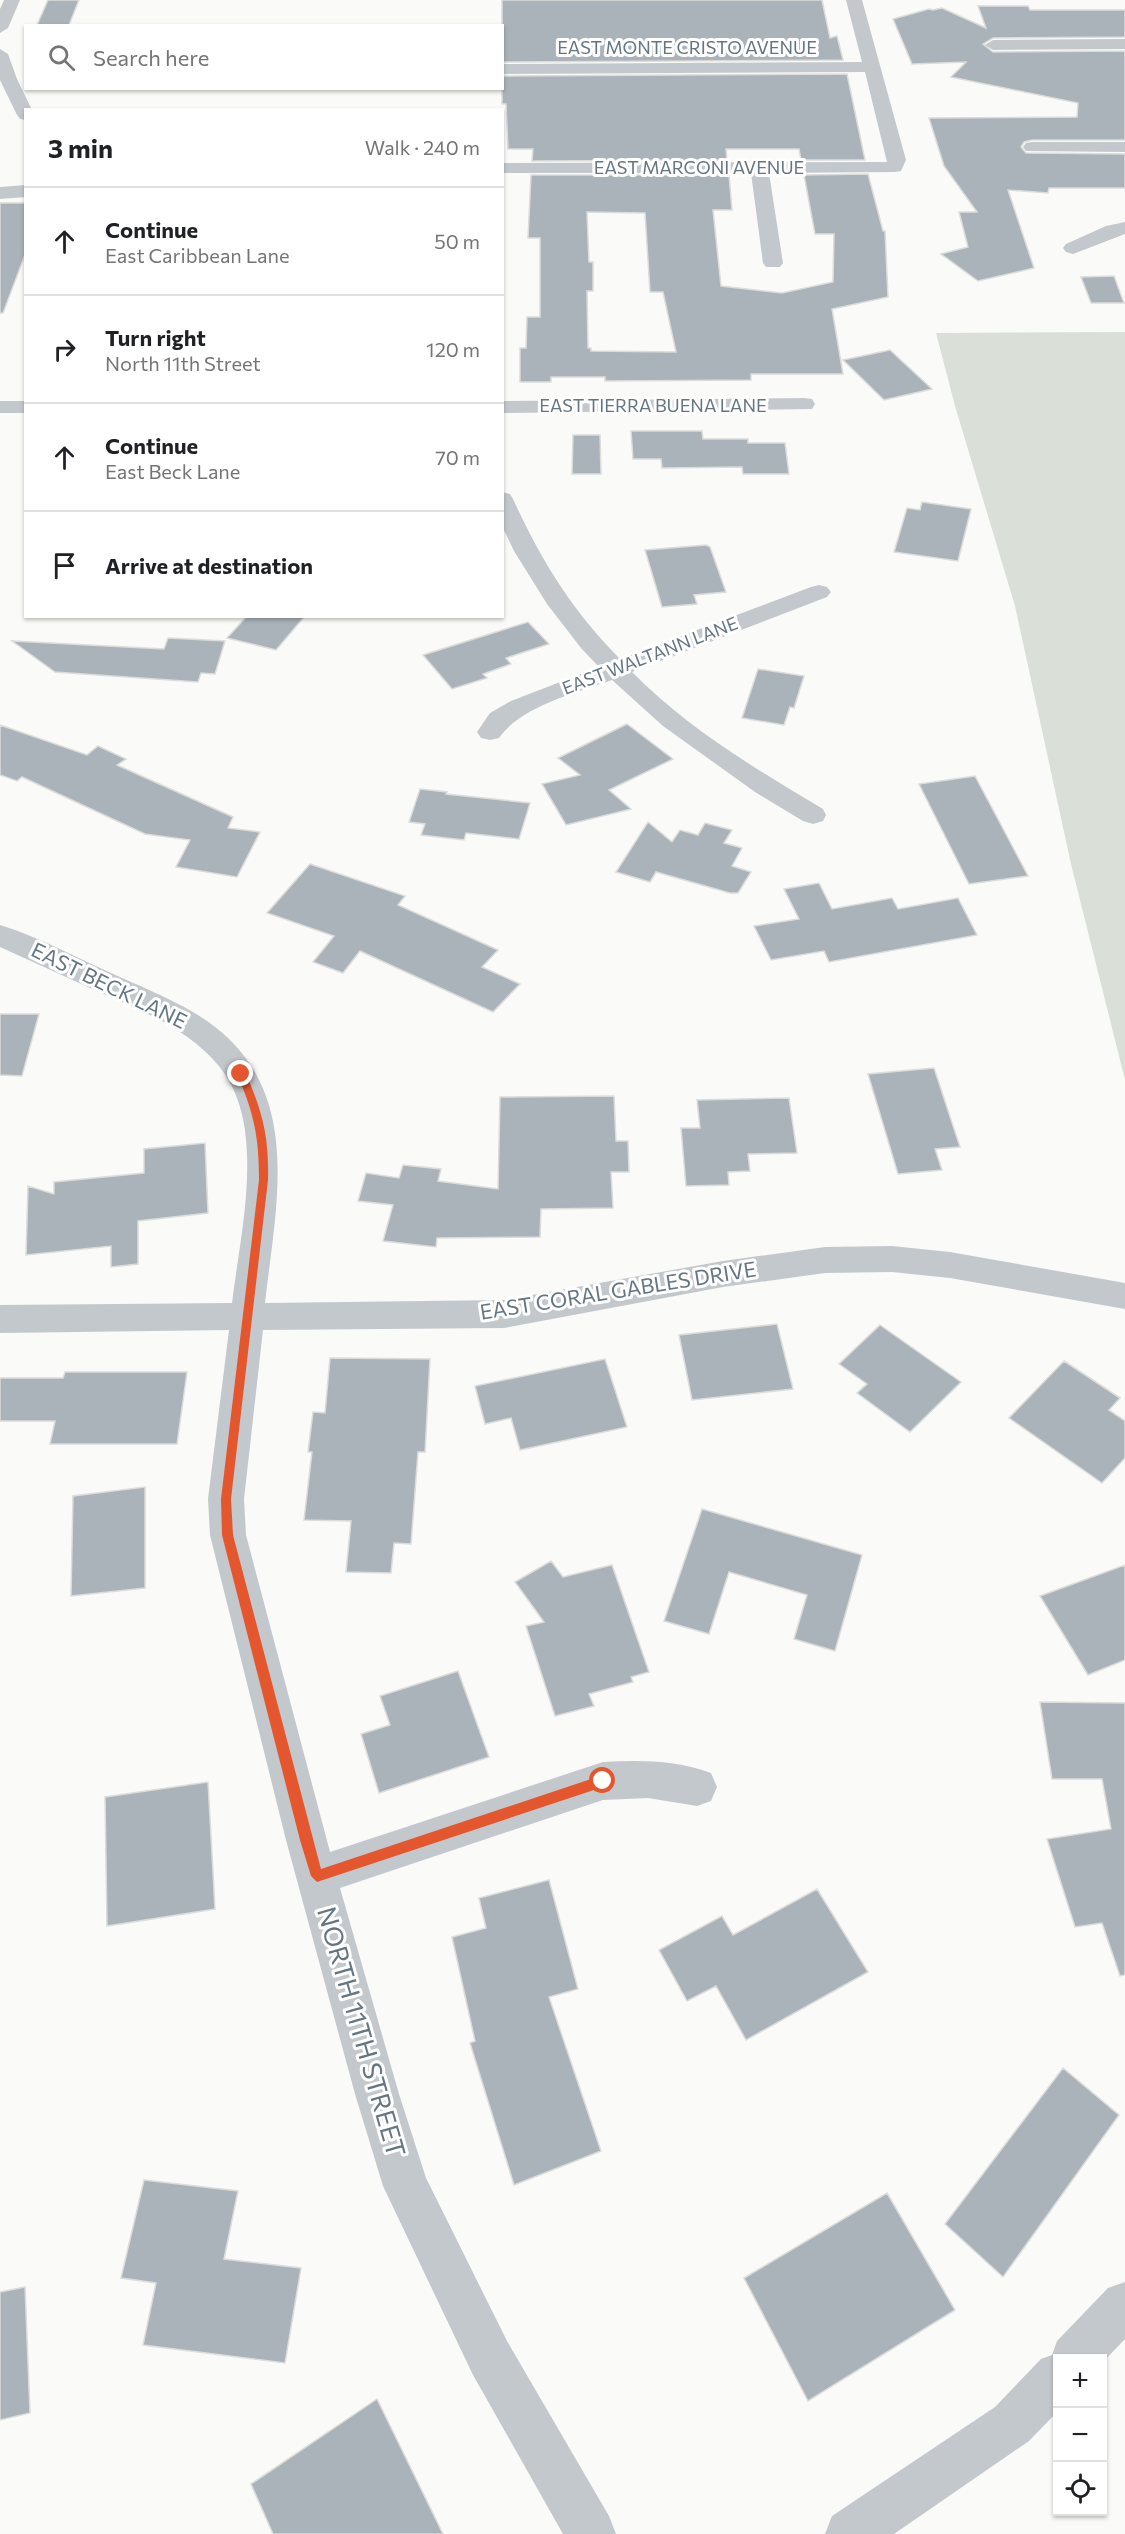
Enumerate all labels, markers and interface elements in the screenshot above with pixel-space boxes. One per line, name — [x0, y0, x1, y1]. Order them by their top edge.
search box — [24, 24, 504, 90]
street label: EAST MONTE CRISTO AVENUE — [557, 36, 817, 58]
icon: search — [45, 41, 78, 74]
text: Search here — [93, 44, 209, 71]
text: 3 min — [48, 132, 113, 163]
text: Walk · 240 m — [365, 135, 480, 159]
street label: EAST MARCONI AVENUE — [594, 156, 804, 178]
text: Continue — [105, 216, 198, 243]
icon: ahead — [48, 225, 81, 258]
text: 50 m — [434, 229, 480, 253]
text: East Caribbean Lane — [105, 243, 290, 267]
text: Turn right — [105, 324, 206, 351]
icon: right — [48, 333, 81, 366]
text: 120 m — [426, 337, 480, 361]
text: North 11th Street — [105, 351, 261, 375]
street label: EAST TIERRA BUENA LANE — [539, 394, 767, 416]
text: Continue — [105, 432, 198, 459]
icon: ahead — [48, 441, 81, 474]
text: 70 m — [435, 445, 480, 469]
text: East Beck Lane — [105, 459, 240, 483]
icon: arrive — [48, 549, 81, 582]
text: Arrive at destination — [105, 552, 313, 579]
street label: EAST WALTANN LANE — [559, 611, 741, 699]
street label: EAST BECK LANE — [28, 936, 191, 1033]
route end — [227, 1060, 253, 1086]
street label: EAST CORAL GABLES DRIVE — [478, 1255, 758, 1324]
route start — [589, 1767, 615, 1793]
street label: NORTH 11TH STREET — [312, 1903, 413, 2160]
map controls — [1053, 2354, 1107, 2516]
button: + — [1053, 2354, 1107, 2408]
button: − — [1053, 2408, 1107, 2462]
button: locate — [1053, 2462, 1107, 2516]

